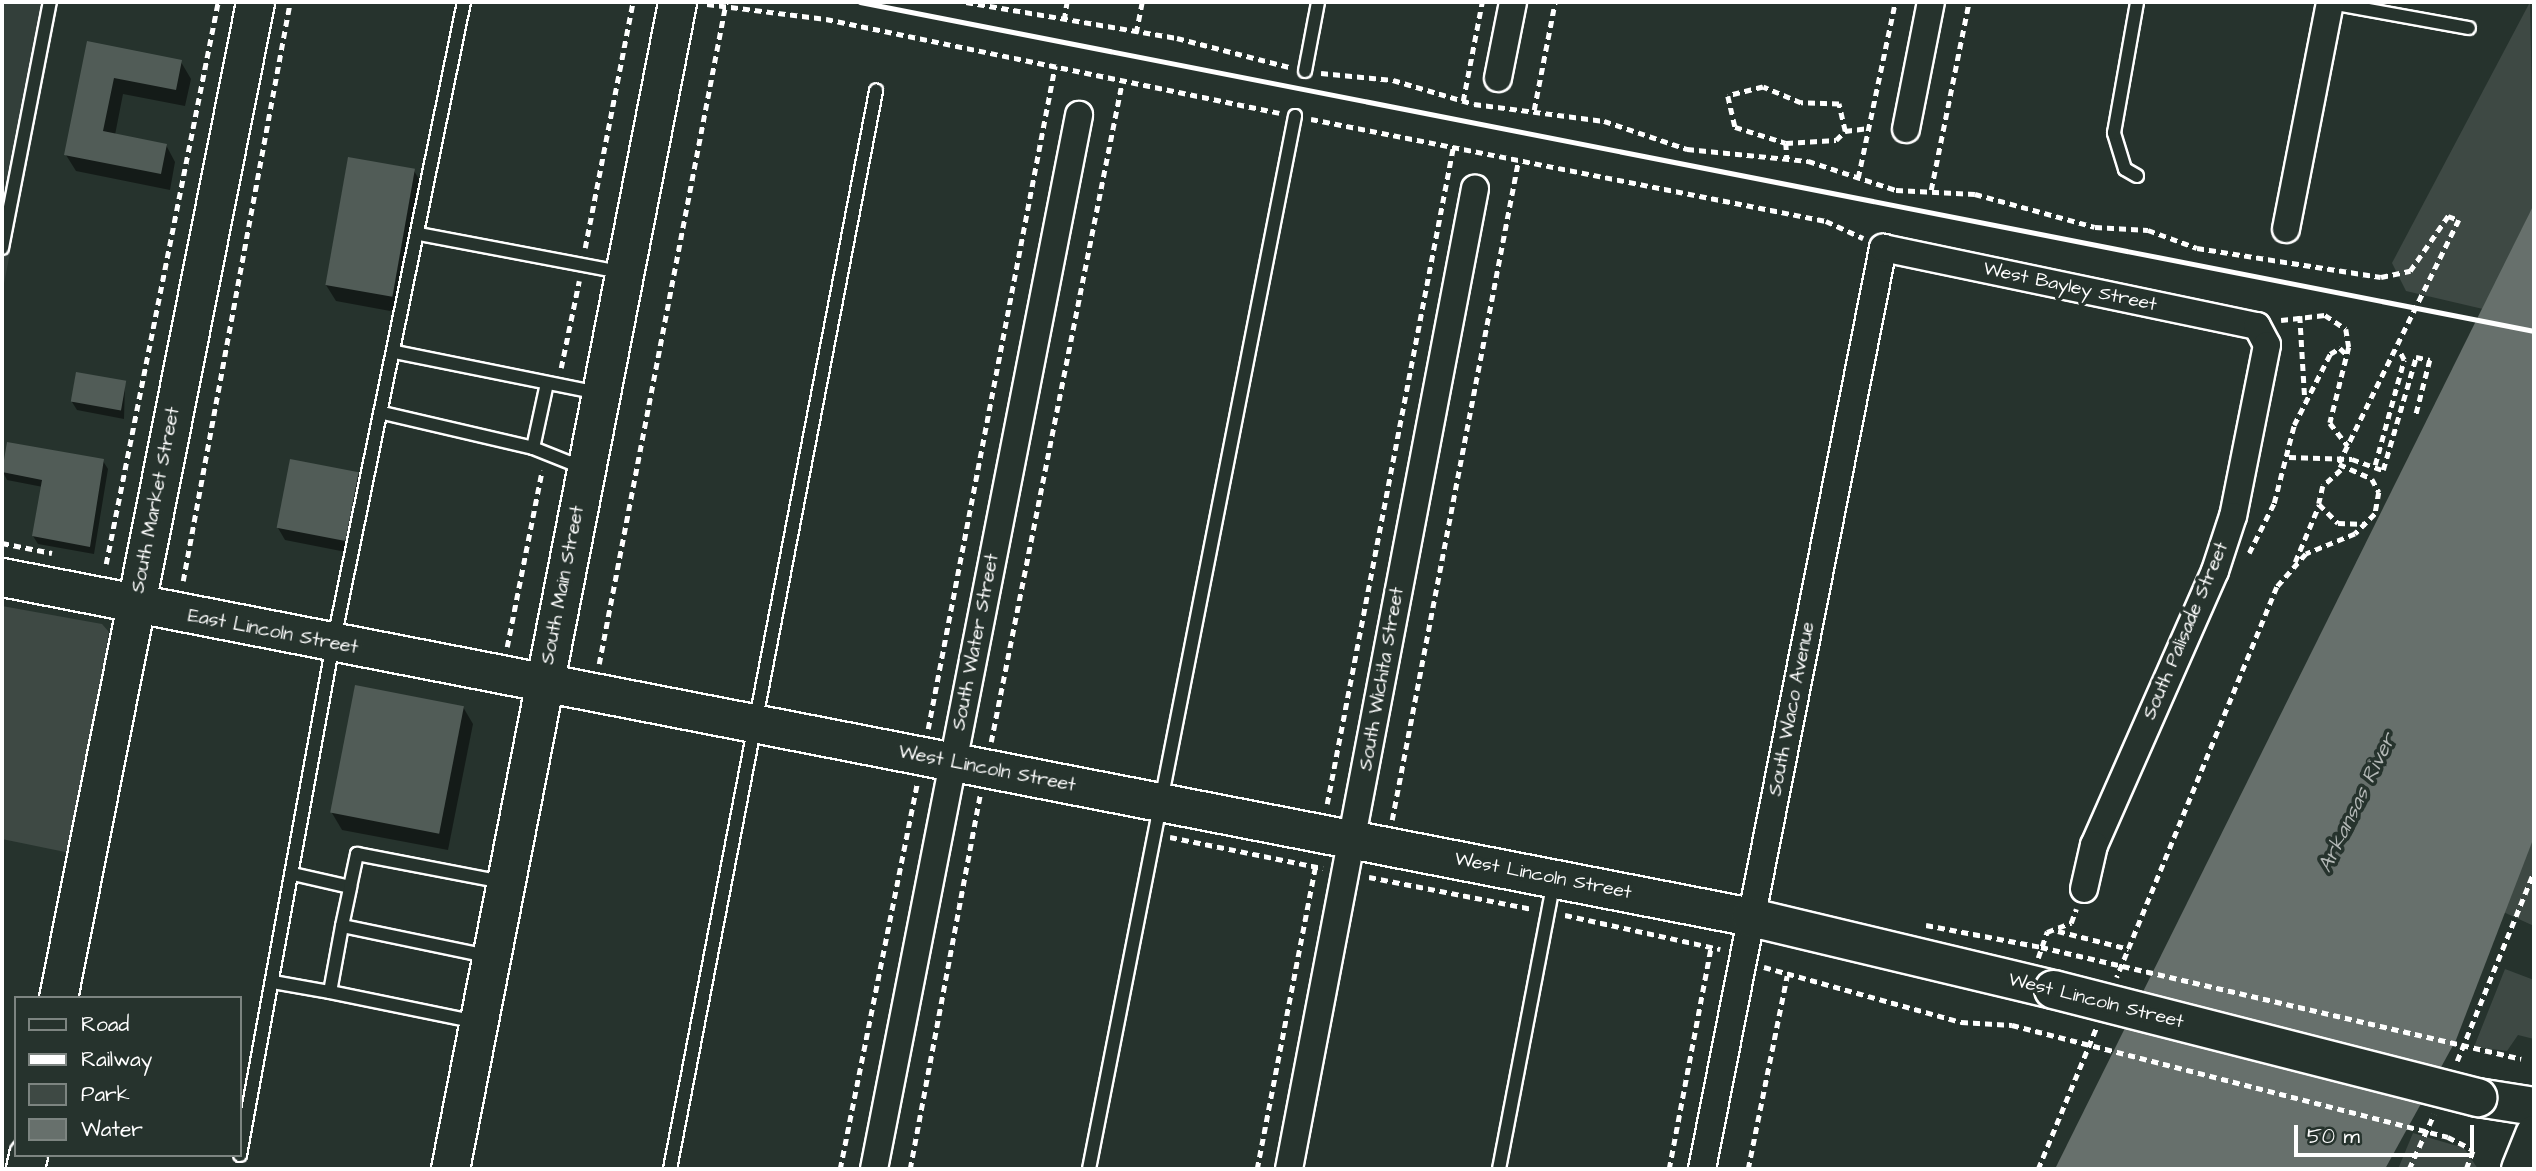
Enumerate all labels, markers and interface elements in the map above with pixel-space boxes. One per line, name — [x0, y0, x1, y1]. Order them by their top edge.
street label: West Bayley Street — [1981, 258, 2159, 316]
street label: South Market Street — [127, 405, 185, 595]
street label: South Main Street — [536, 504, 590, 666]
street label: South Palisade Street — [2138, 539, 2234, 723]
street label: South Water Street — [948, 552, 1004, 732]
street label: South Wichita Street — [1355, 586, 1409, 772]
street label: East Lincoln Street — [186, 604, 360, 660]
street label: South Waco Avenue — [1764, 620, 1820, 798]
water label: Arkansas River — [2313, 729, 2401, 877]
street label: West Lincoln Street — [897, 741, 1077, 797]
street label: West Lincoln Street — [1453, 848, 1633, 904]
street label: West Lincoln Street — [2006, 968, 2186, 1034]
legend — [14, 996, 242, 1157]
text: Road — [81, 1010, 129, 1039]
text: Railway — [81, 1045, 152, 1074]
text: Park — [81, 1080, 130, 1109]
scale bar — [2298, 1112, 2478, 1156]
text: Water — [81, 1115, 143, 1144]
text: 50 m — [2307, 1122, 2360, 1151]

